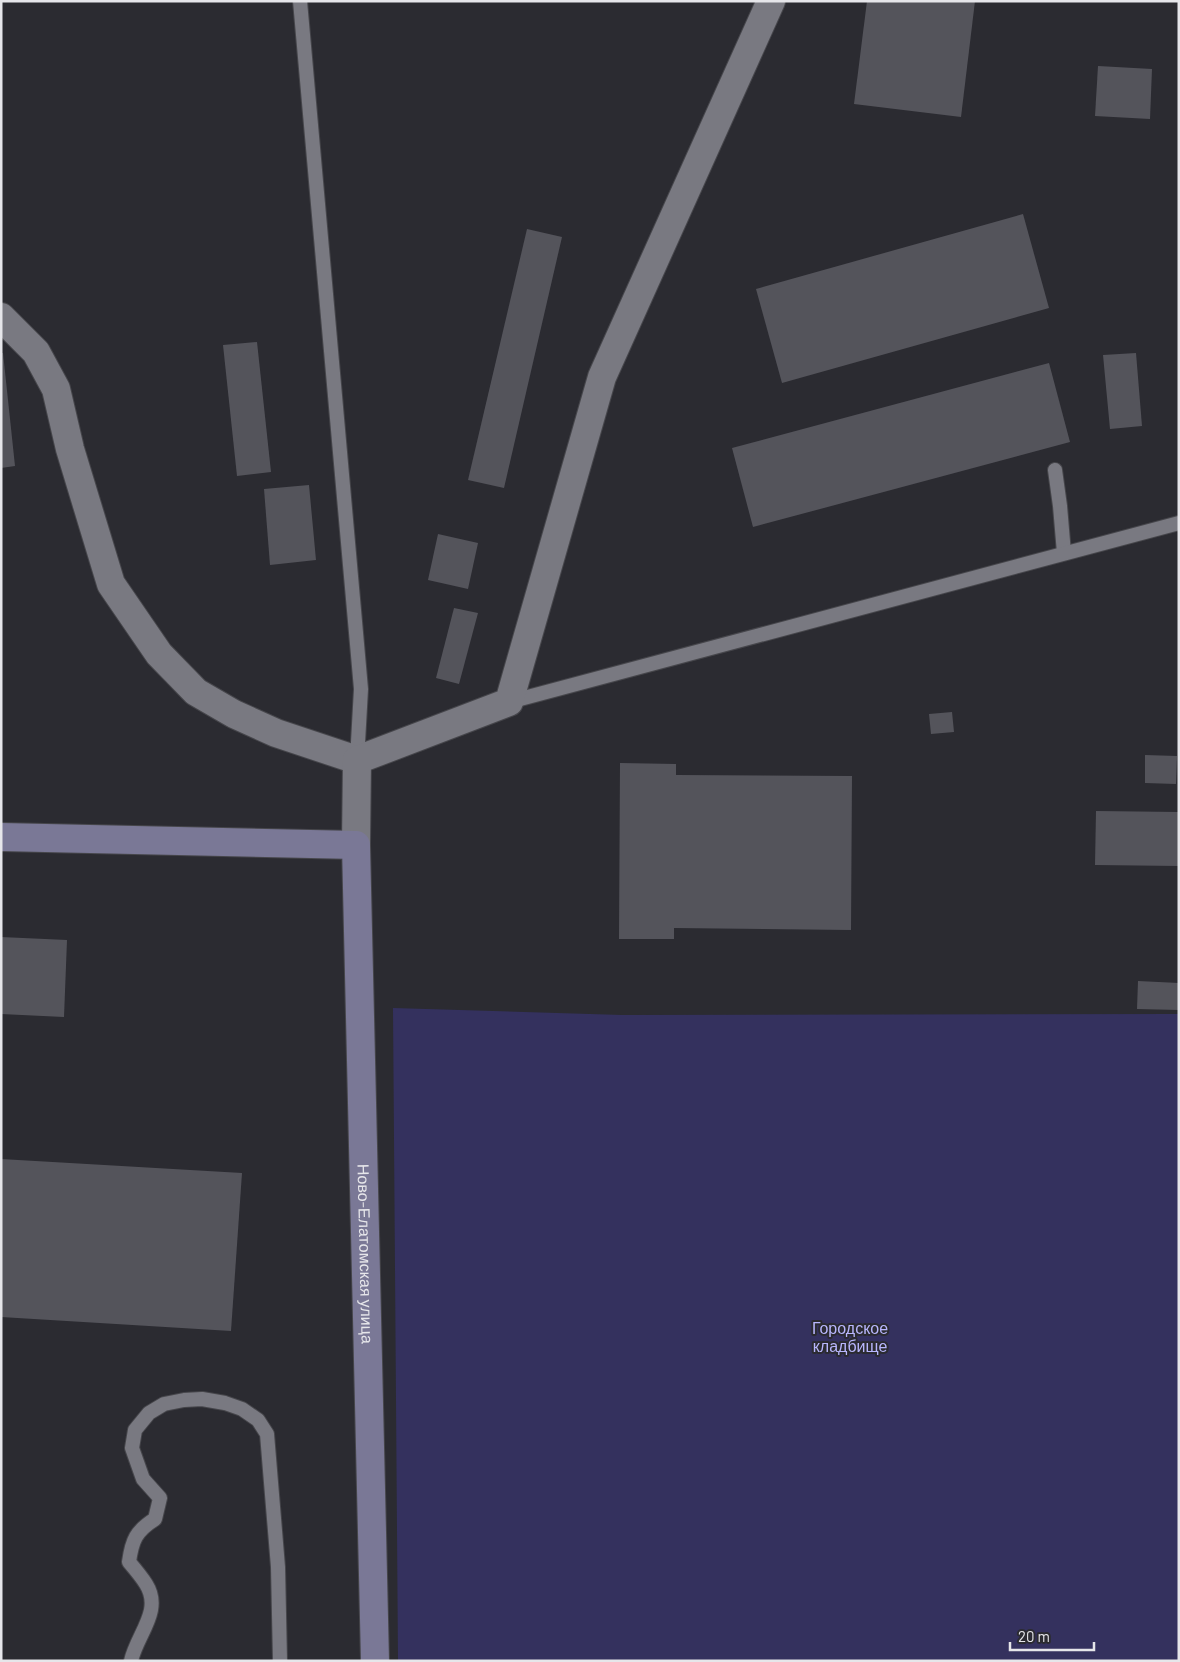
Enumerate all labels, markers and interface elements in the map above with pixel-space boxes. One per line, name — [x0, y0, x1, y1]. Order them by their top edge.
street label: Ново-Елатомская улица — [354, 1164, 378, 1344]
park label: Городское кладбище — [812, 1318, 888, 1355]
scale bar — [1010, 1620, 1094, 1652]
text: 20 m — [1018, 1627, 1050, 1645]

